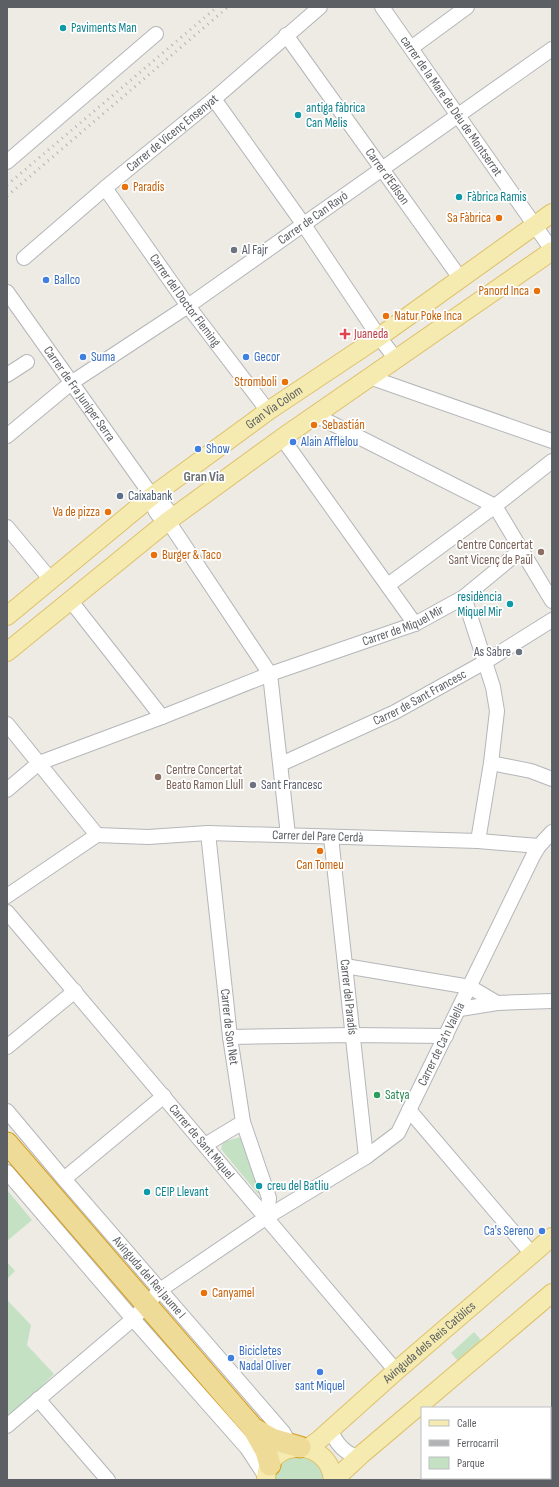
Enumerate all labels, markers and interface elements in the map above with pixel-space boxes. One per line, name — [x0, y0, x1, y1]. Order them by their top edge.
place label: Paviments Man — [71, 20, 137, 36]
marker: Paviments Man — [58, 23, 68, 33]
street label: carrer de la Mare de Déu de Montserrat — [397, 33, 506, 179]
street label: Carrer de Vicenç Ensenyat — [123, 91, 222, 175]
place label: antiga fàbrica Can Melis — [306, 100, 365, 131]
marker: antiga fàbrica Can Melis — [293, 110, 303, 120]
street label: Carrer d'Edison — [362, 145, 413, 208]
place label: Paradís — [133, 179, 165, 195]
marker: Paradís — [120, 182, 130, 192]
street label: Carrer de Can Rayó — [275, 188, 351, 248]
place label: Fàbrica Ramis — [467, 189, 527, 205]
marker: Fàbrica Ramis — [454, 192, 464, 202]
place label: Sa Fàbrica — [447, 210, 491, 226]
marker: Sa Fàbrica — [494, 213, 504, 223]
place label: Al Fajr — [241, 242, 268, 258]
marker: Al Fajr — [229, 245, 239, 255]
street label: Carrer del Doctor Fleming — [146, 251, 224, 350]
place label: Ballco — [54, 272, 80, 288]
marker: Ballco — [41, 275, 51, 285]
place label: Panord Inca — [478, 283, 529, 299]
marker: Panord Inca — [532, 286, 542, 296]
place label: Natur Poke Inca — [394, 308, 462, 324]
marker: Natur Poke Inca — [381, 311, 391, 321]
place label: Juaneda — [353, 326, 388, 342]
marker: Juaneda — [339, 328, 351, 340]
street label: Carrer de Fra Juníper Serra — [40, 343, 119, 445]
place label: Suma — [91, 349, 115, 365]
place label: Gecor — [254, 349, 280, 365]
marker: Suma — [78, 352, 88, 362]
marker: Gecor — [241, 352, 251, 362]
place label: Stromboli — [234, 374, 277, 390]
marker: Stromboli — [280, 377, 290, 387]
street label: Gran Via Colom — [242, 382, 306, 433]
place label: Sebastián — [322, 417, 365, 433]
marker: Sebastián — [309, 420, 319, 430]
place label: Alain Afflelou — [300, 434, 358, 450]
marker: Alain Afflelou — [288, 437, 298, 447]
place label: Show — [206, 441, 230, 457]
marker: Show — [193, 444, 203, 454]
district label: Gran Via — [183, 468, 225, 485]
place label: Caixabank — [128, 488, 172, 504]
marker: Caixabank — [115, 491, 125, 501]
place label: Va de pizza — [53, 504, 100, 520]
marker: Va de pizza — [103, 507, 113, 517]
place label: Centre Concertat Sant Vicenç de Paül — [448, 537, 533, 568]
place label: Burger & Taco — [162, 547, 221, 563]
marker: Centre Concertat Sant Vicenç de Paül — [536, 547, 546, 557]
marker: Burger & Taco — [149, 550, 159, 560]
place label: residència Miquel Mir — [457, 589, 502, 620]
marker: residència Miquel Mir — [505, 599, 515, 609]
street label: Carrer de Miquel Mir — [360, 602, 447, 650]
place label: As Sabre — [473, 644, 511, 660]
marker: As Sabre — [514, 647, 524, 657]
street label: Carrer de Sant Francesc — [371, 666, 469, 729]
place label: Centre Concertat Beato Ramon Llull — [166, 762, 243, 793]
marker: Centre Concertat Beato Ramon Llull — [153, 772, 163, 782]
place label: Sant Francesc — [261, 777, 323, 793]
marker: Sant Francesc — [248, 780, 258, 790]
street label: Carrer del Pare Cerdà — [272, 827, 364, 846]
marker: Can Tomeu — [315, 846, 325, 856]
place label: Can Tomeu — [296, 857, 344, 873]
street label: Carrer del Paradís — [336, 958, 361, 1036]
street label: Carrer de Son Net — [217, 988, 242, 1066]
street label: Carrer de Ca'n Valella — [414, 1000, 468, 1089]
place label: Satya — [385, 1087, 409, 1103]
marker: Satya — [372, 1090, 382, 1100]
street label: Carrer de Sant Miquel — [165, 1101, 238, 1182]
place label: creu del Batliu — [267, 1178, 329, 1194]
marker: creu del Batliu — [254, 1181, 264, 1191]
place label: CEIP Llevant — [155, 1184, 209, 1200]
marker: CEIP Llevant — [142, 1187, 152, 1197]
place label: Ca's Sereno — [484, 1223, 534, 1239]
marker: Ca's Sereno — [537, 1226, 547, 1236]
street label: Avinguda del Rei Jaume I — [109, 1232, 189, 1322]
place label: Canyamel — [212, 1285, 254, 1301]
marker: Canyamel — [199, 1288, 209, 1298]
street label: Avinguda dels Reis Catòlics — [379, 1298, 479, 1387]
place label: Bicicletes Nadal Oliver — [239, 1343, 291, 1374]
marker: Bicicletes Nadal Oliver — [226, 1353, 236, 1363]
marker: sant Miquel — [315, 1367, 325, 1377]
place label: sant Miquel — [295, 1378, 345, 1394]
legend — [421, 1407, 551, 1479]
text: Calle — [457, 1416, 477, 1431]
text: Ferrocarril — [457, 1436, 499, 1451]
text: Parque — [457, 1456, 485, 1471]

